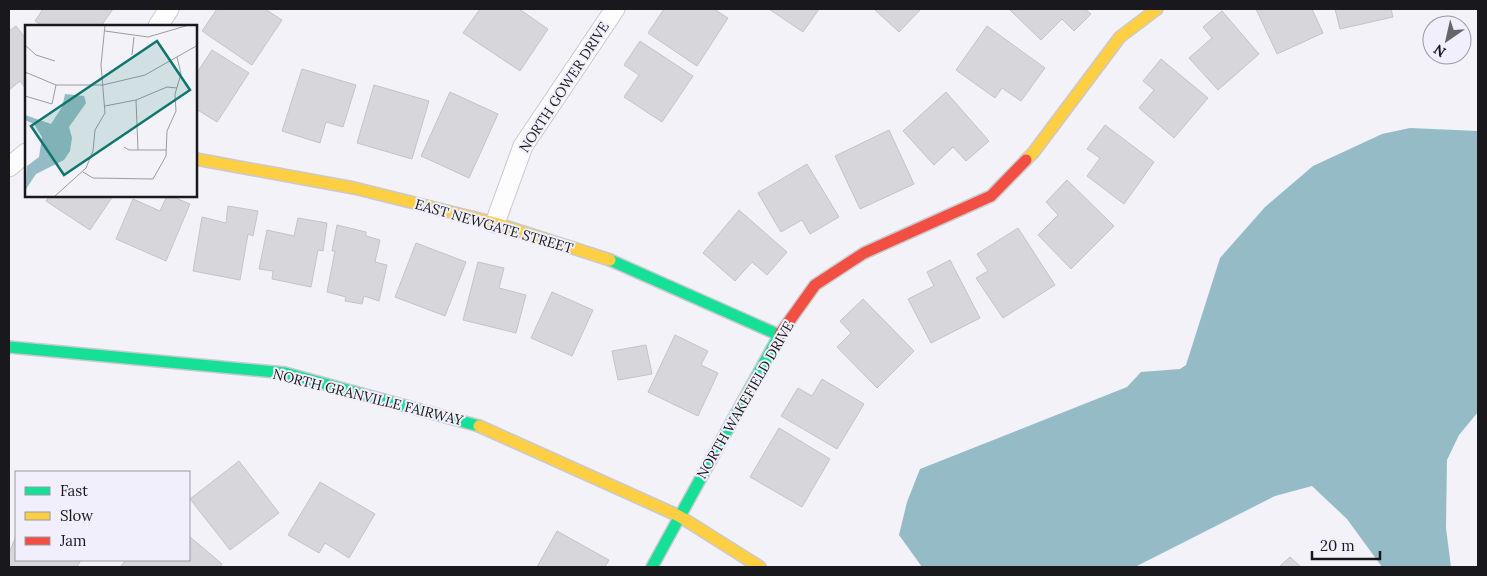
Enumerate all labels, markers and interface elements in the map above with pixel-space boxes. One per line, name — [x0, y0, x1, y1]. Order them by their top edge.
north arrow — [1422, 15, 1472, 65]
street label: NORTH GOWER DRIVE — [515, 18, 613, 156]
inset map — [25, 25, 198, 198]
text: N — [1430, 40, 1449, 61]
street label: EAST NEWGATE STREET — [413, 195, 575, 257]
street label: NORTH WAKEFIELD DRIVE — [692, 318, 798, 482]
street label: NORTH GRANVILLE FAIRWAY — [271, 365, 466, 430]
legend — [15, 471, 190, 561]
text: Fast — [60, 481, 88, 500]
text: Slow — [60, 506, 93, 525]
scale bar — [1312, 528, 1380, 560]
text: Jam — [59, 531, 87, 550]
text: 20 m — [1320, 536, 1355, 555]

